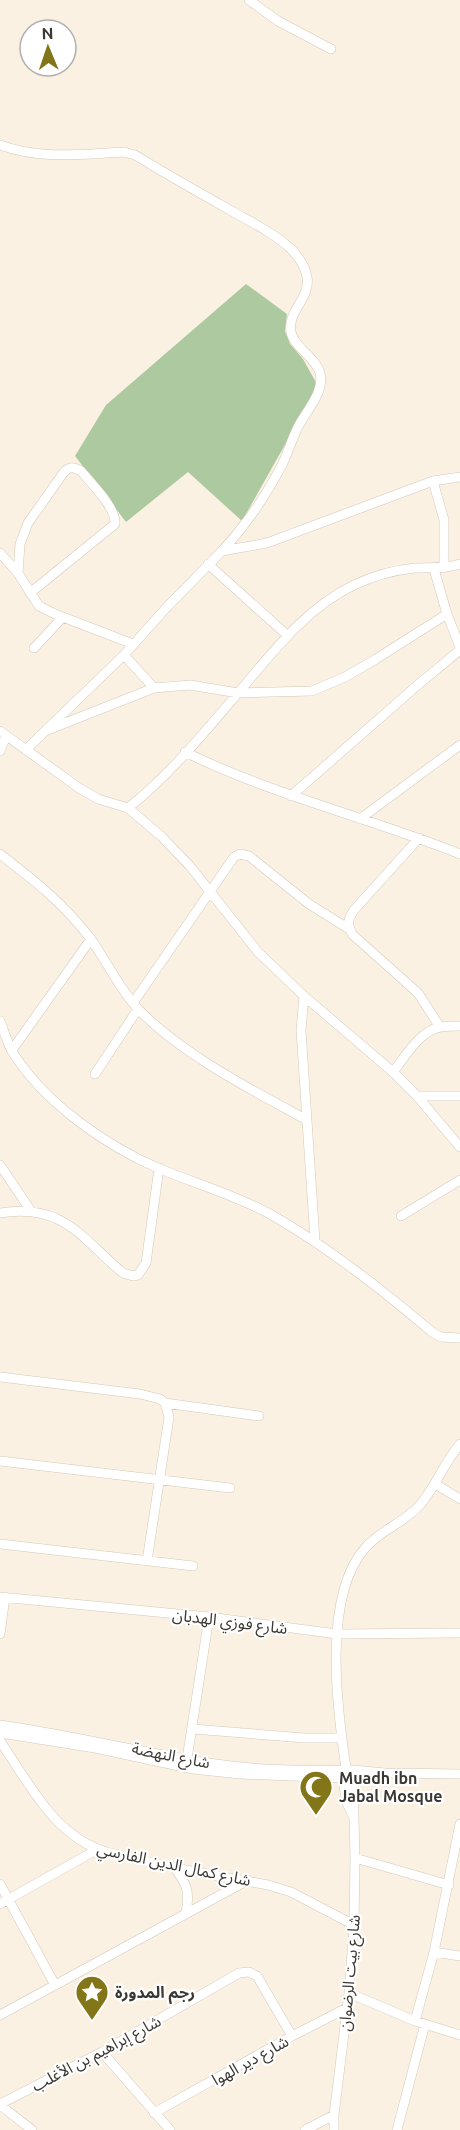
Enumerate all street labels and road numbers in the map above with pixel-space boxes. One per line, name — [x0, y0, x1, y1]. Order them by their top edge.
street label: شارع فوزي الهدبان — [171, 1605, 289, 1641]
street label: شارع النهضة — [130, 1739, 212, 1775]
street label: شارع كمال الدين الفارسي — [95, 1839, 253, 1893]
street label: شارع بيت الرضوان — [335, 1914, 367, 2032]
street label: شارع إبراهيم بن الأغلب — [28, 2011, 165, 2098]
street label: شارع دير الهوا — [209, 2032, 293, 2092]

